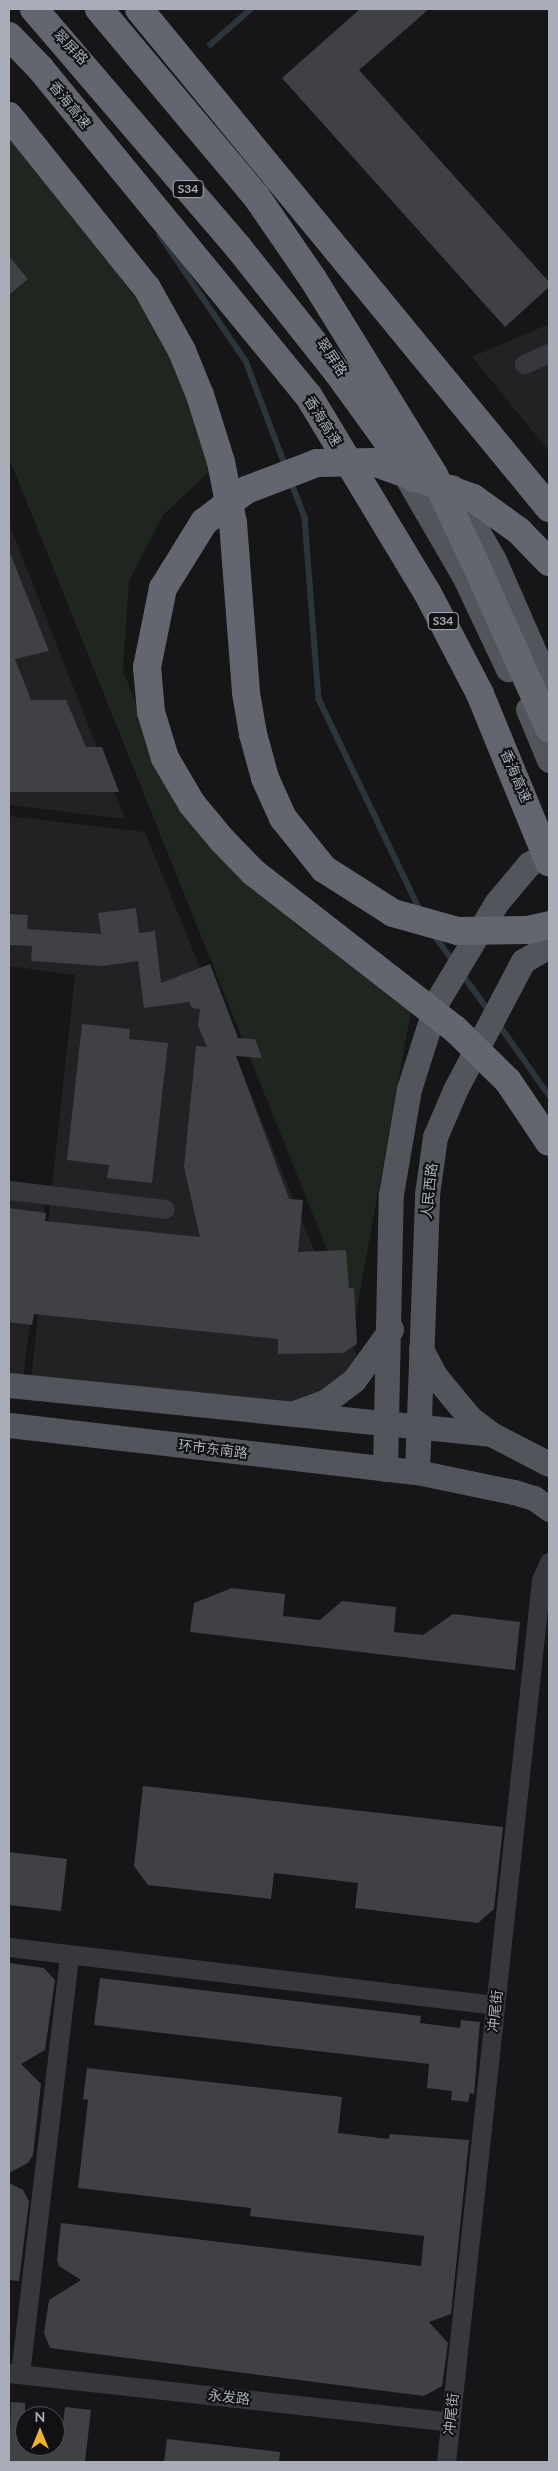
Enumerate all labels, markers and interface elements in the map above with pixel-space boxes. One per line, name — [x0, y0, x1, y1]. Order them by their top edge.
street label: 翠屏路 — [50, 26, 92, 68]
street label: 香海高速 — [46, 78, 94, 132]
road number: S34 — [172, 180, 204, 198]
street label: 翠屏路 — [313, 335, 351, 379]
street label: 香海高速 — [301, 393, 345, 449]
road number: S34 — [427, 612, 459, 630]
street label: 香海高速 — [497, 747, 535, 805]
street label: 人民西路 — [418, 1162, 440, 1220]
street label: 环市东南路 — [177, 1436, 249, 1462]
street label: 冲尾街 — [484, 1989, 506, 2033]
street label: 永发路 — [207, 2386, 251, 2408]
street label: 冲尾街 — [440, 2392, 462, 2436]
north arrow — [15, 2406, 65, 2456]
text: N — [35, 2408, 45, 2425]

